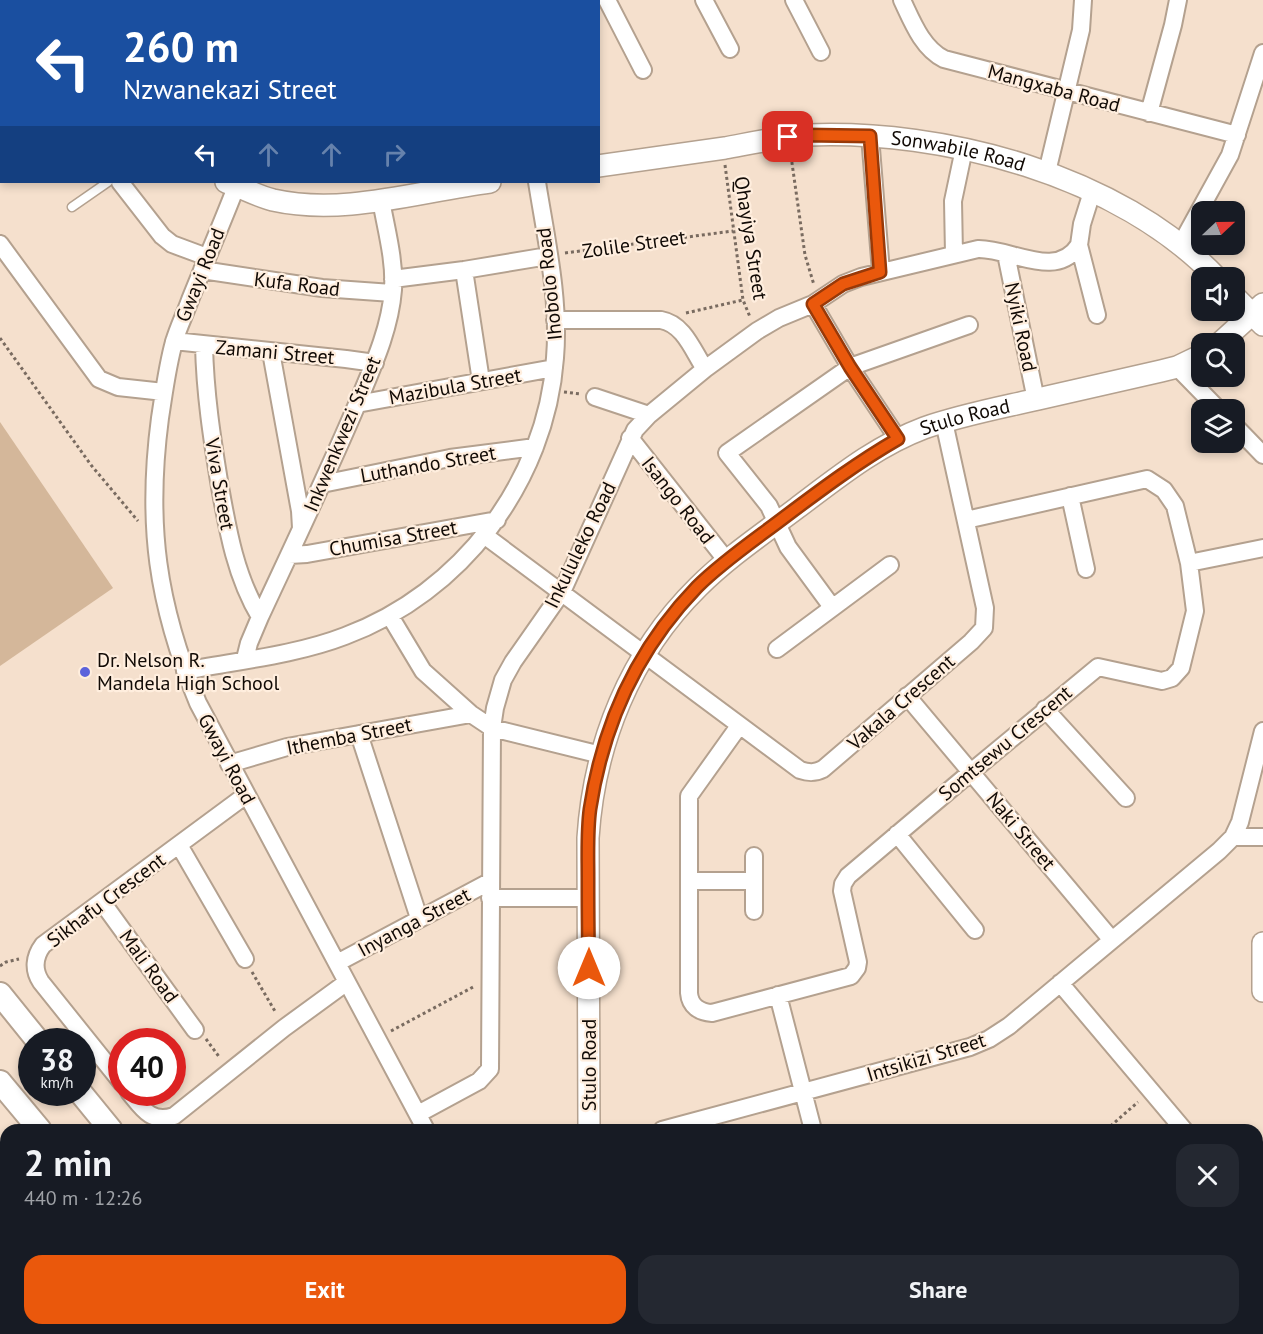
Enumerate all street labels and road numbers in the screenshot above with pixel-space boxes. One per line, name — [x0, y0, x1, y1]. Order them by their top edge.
street label: Mangxaba Road — [985, 58, 1123, 118]
street label: Sonwabile Road — [890, 125, 1029, 178]
street label: Qhayiya Street — [728, 174, 774, 302]
street label: Gwayi Road — [169, 224, 231, 326]
street label: Zolile Street — [581, 224, 688, 264]
street label: Ihobolo Road — [530, 226, 568, 342]
street label: Kufa Road — [253, 266, 341, 302]
street label: Nyiki Road — [999, 280, 1043, 374]
street label: Zamani Street — [214, 334, 336, 370]
street label: Inkwenkwezi Street — [297, 352, 387, 516]
street label: Mazibula Street — [387, 362, 523, 410]
street label: Stulo Road — [916, 393, 1012, 442]
street label: Viva Street — [199, 435, 241, 532]
street label: Luthando Street — [358, 439, 498, 489]
street label: Isango Road — [636, 451, 720, 549]
street label: Inkululeko Road — [538, 478, 622, 612]
street label: Chumisa Street — [327, 514, 459, 562]
street label: Vakala Crescent — [841, 648, 960, 756]
street label: Somtsewu Crescent — [933, 679, 1077, 806]
street label: Gwayi Road — [192, 709, 262, 809]
street label: Ithemba Street — [284, 711, 414, 761]
street label: Naki Street — [981, 786, 1062, 876]
street label: Sikhafu Crescent — [42, 847, 171, 953]
street label: Inyanga Street — [353, 881, 475, 963]
street label: Mali Road — [114, 924, 184, 1008]
street label: Stulo Road — [576, 1019, 602, 1111]
street label: Intsikizi Street — [863, 1027, 989, 1087]

